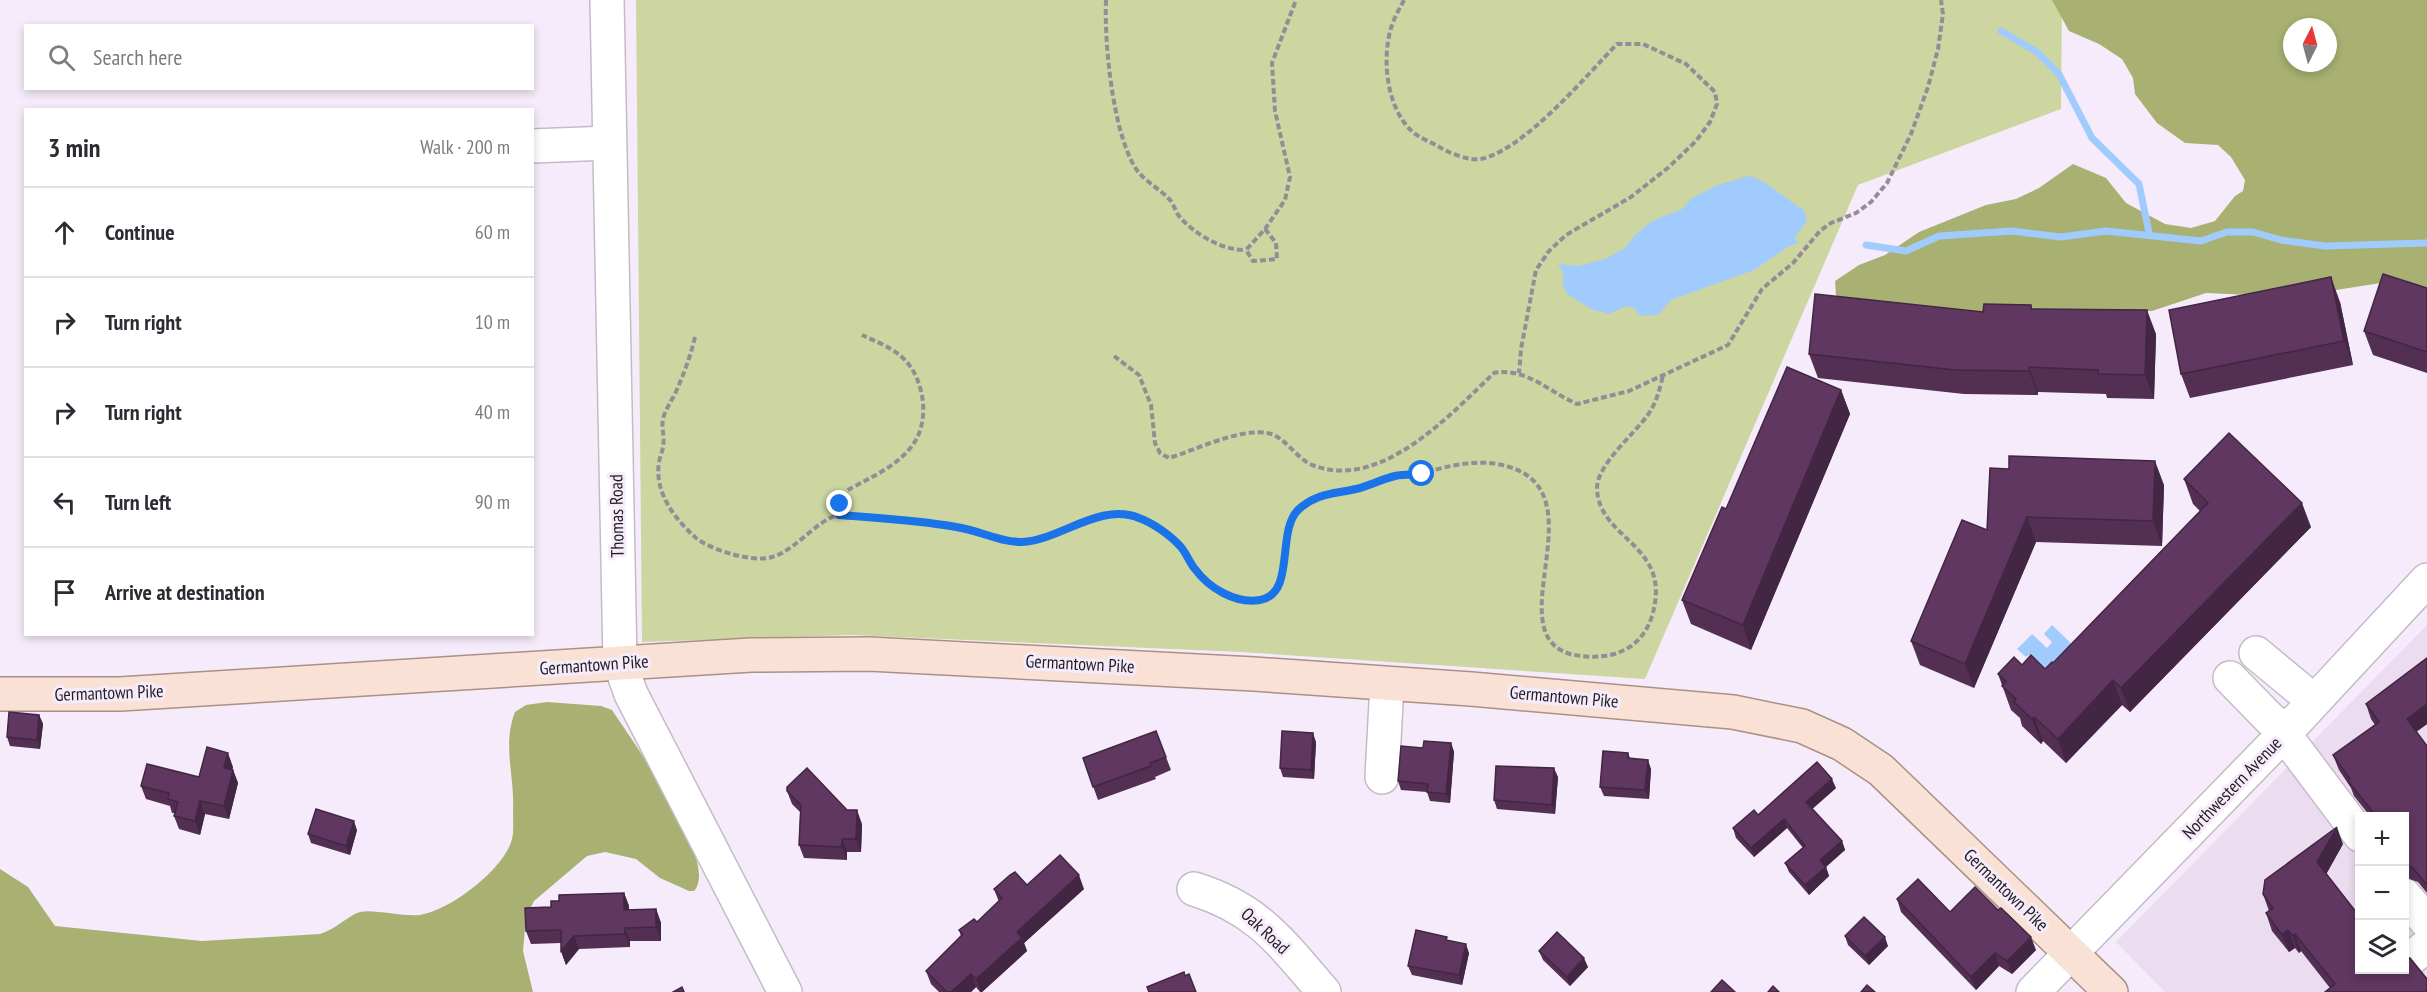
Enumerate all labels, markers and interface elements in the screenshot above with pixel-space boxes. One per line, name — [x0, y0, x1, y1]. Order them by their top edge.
north arrow — [2283, 18, 2337, 72]
search box — [24, 24, 534, 90]
icon: search — [45, 41, 78, 74]
text: Search here — [93, 43, 182, 71]
text: 3 min — [48, 131, 101, 164]
text: Walk · 200 m — [420, 134, 510, 160]
icon: ahead — [48, 216, 81, 249]
text: Continue — [105, 218, 175, 246]
text: 60 m — [475, 219, 510, 245]
icon: right — [48, 306, 81, 339]
text: Turn right — [105, 308, 182, 336]
text: 10 m — [475, 309, 510, 335]
icon: right — [48, 396, 81, 429]
text: Turn right — [105, 398, 182, 426]
text: 40 m — [475, 399, 510, 425]
route start — [1408, 460, 1434, 486]
street label: Thomas Road — [604, 474, 629, 558]
icon: left — [48, 486, 81, 519]
text: Turn left — [105, 488, 171, 516]
text: 90 m — [475, 489, 510, 515]
route end — [826, 490, 852, 516]
icon: arrive — [48, 576, 81, 609]
text: Arrive at destination — [105, 578, 265, 606]
street label: Germantown Pike — [539, 649, 649, 680]
street label: Germantown Pike — [1025, 649, 1135, 678]
street label: Germantown Pike — [54, 679, 164, 706]
street label: Germantown Pike — [1509, 680, 1619, 713]
street label: Northwestern Avenue — [2177, 732, 2286, 844]
map controls — [2355, 812, 2409, 974]
button: + — [2355, 812, 2409, 866]
street label: Germantown Pike — [1959, 843, 2054, 936]
button: − — [2355, 866, 2409, 920]
street label: Oak Road — [1236, 902, 1294, 959]
button: layers — [2355, 920, 2409, 974]

